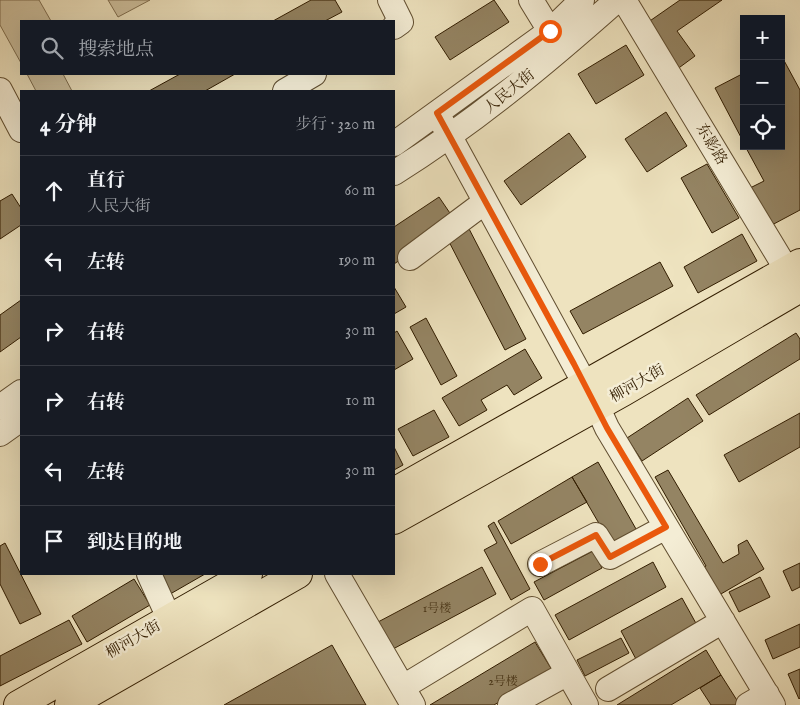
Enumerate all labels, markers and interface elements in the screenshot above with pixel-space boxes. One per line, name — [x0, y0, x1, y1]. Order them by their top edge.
map controls — [740, 15, 785, 150]
button: + — [740, 15, 785, 60]
search box — [20, 20, 395, 75]
route start — [539, 20, 562, 43]
icon: search — [38, 34, 66, 62]
text: 搜索地点 — [78, 38, 154, 62]
button: − — [740, 60, 785, 105]
street label: 人民大街 — [480, 65, 539, 118]
button: locate — [740, 105, 785, 150]
text: 4 分钟 — [40, 112, 97, 139]
text: 步行 · 320 m — [295, 115, 375, 135]
street label: 东影路 — [692, 120, 731, 168]
text: 直行 — [87, 169, 125, 193]
icon: ahead — [40, 177, 68, 205]
text: 60 m — [345, 181, 375, 201]
text: 人民大街 — [87, 197, 151, 217]
icon: left — [40, 247, 68, 275]
text: 左转 — [87, 251, 125, 275]
text: 190 m — [338, 251, 375, 271]
icon: right — [40, 317, 68, 345]
text: 右转 — [87, 321, 125, 345]
text: 30 m — [345, 321, 375, 341]
street label: 柳河大街 — [607, 360, 668, 407]
icon: right — [40, 387, 68, 415]
text: 右转 — [87, 391, 125, 415]
text: 10 m — [345, 391, 375, 411]
icon: left — [40, 457, 68, 485]
text: 左转 — [87, 461, 125, 485]
text: 30 m — [345, 461, 375, 481]
icon: arrive — [40, 527, 68, 555]
text: 到达目的地 — [87, 531, 182, 555]
route end — [529, 553, 552, 576]
house number: 1号楼 — [423, 601, 451, 616]
street label: 柳河大街 — [103, 616, 164, 663]
house number: 2号楼 — [488, 674, 518, 689]

